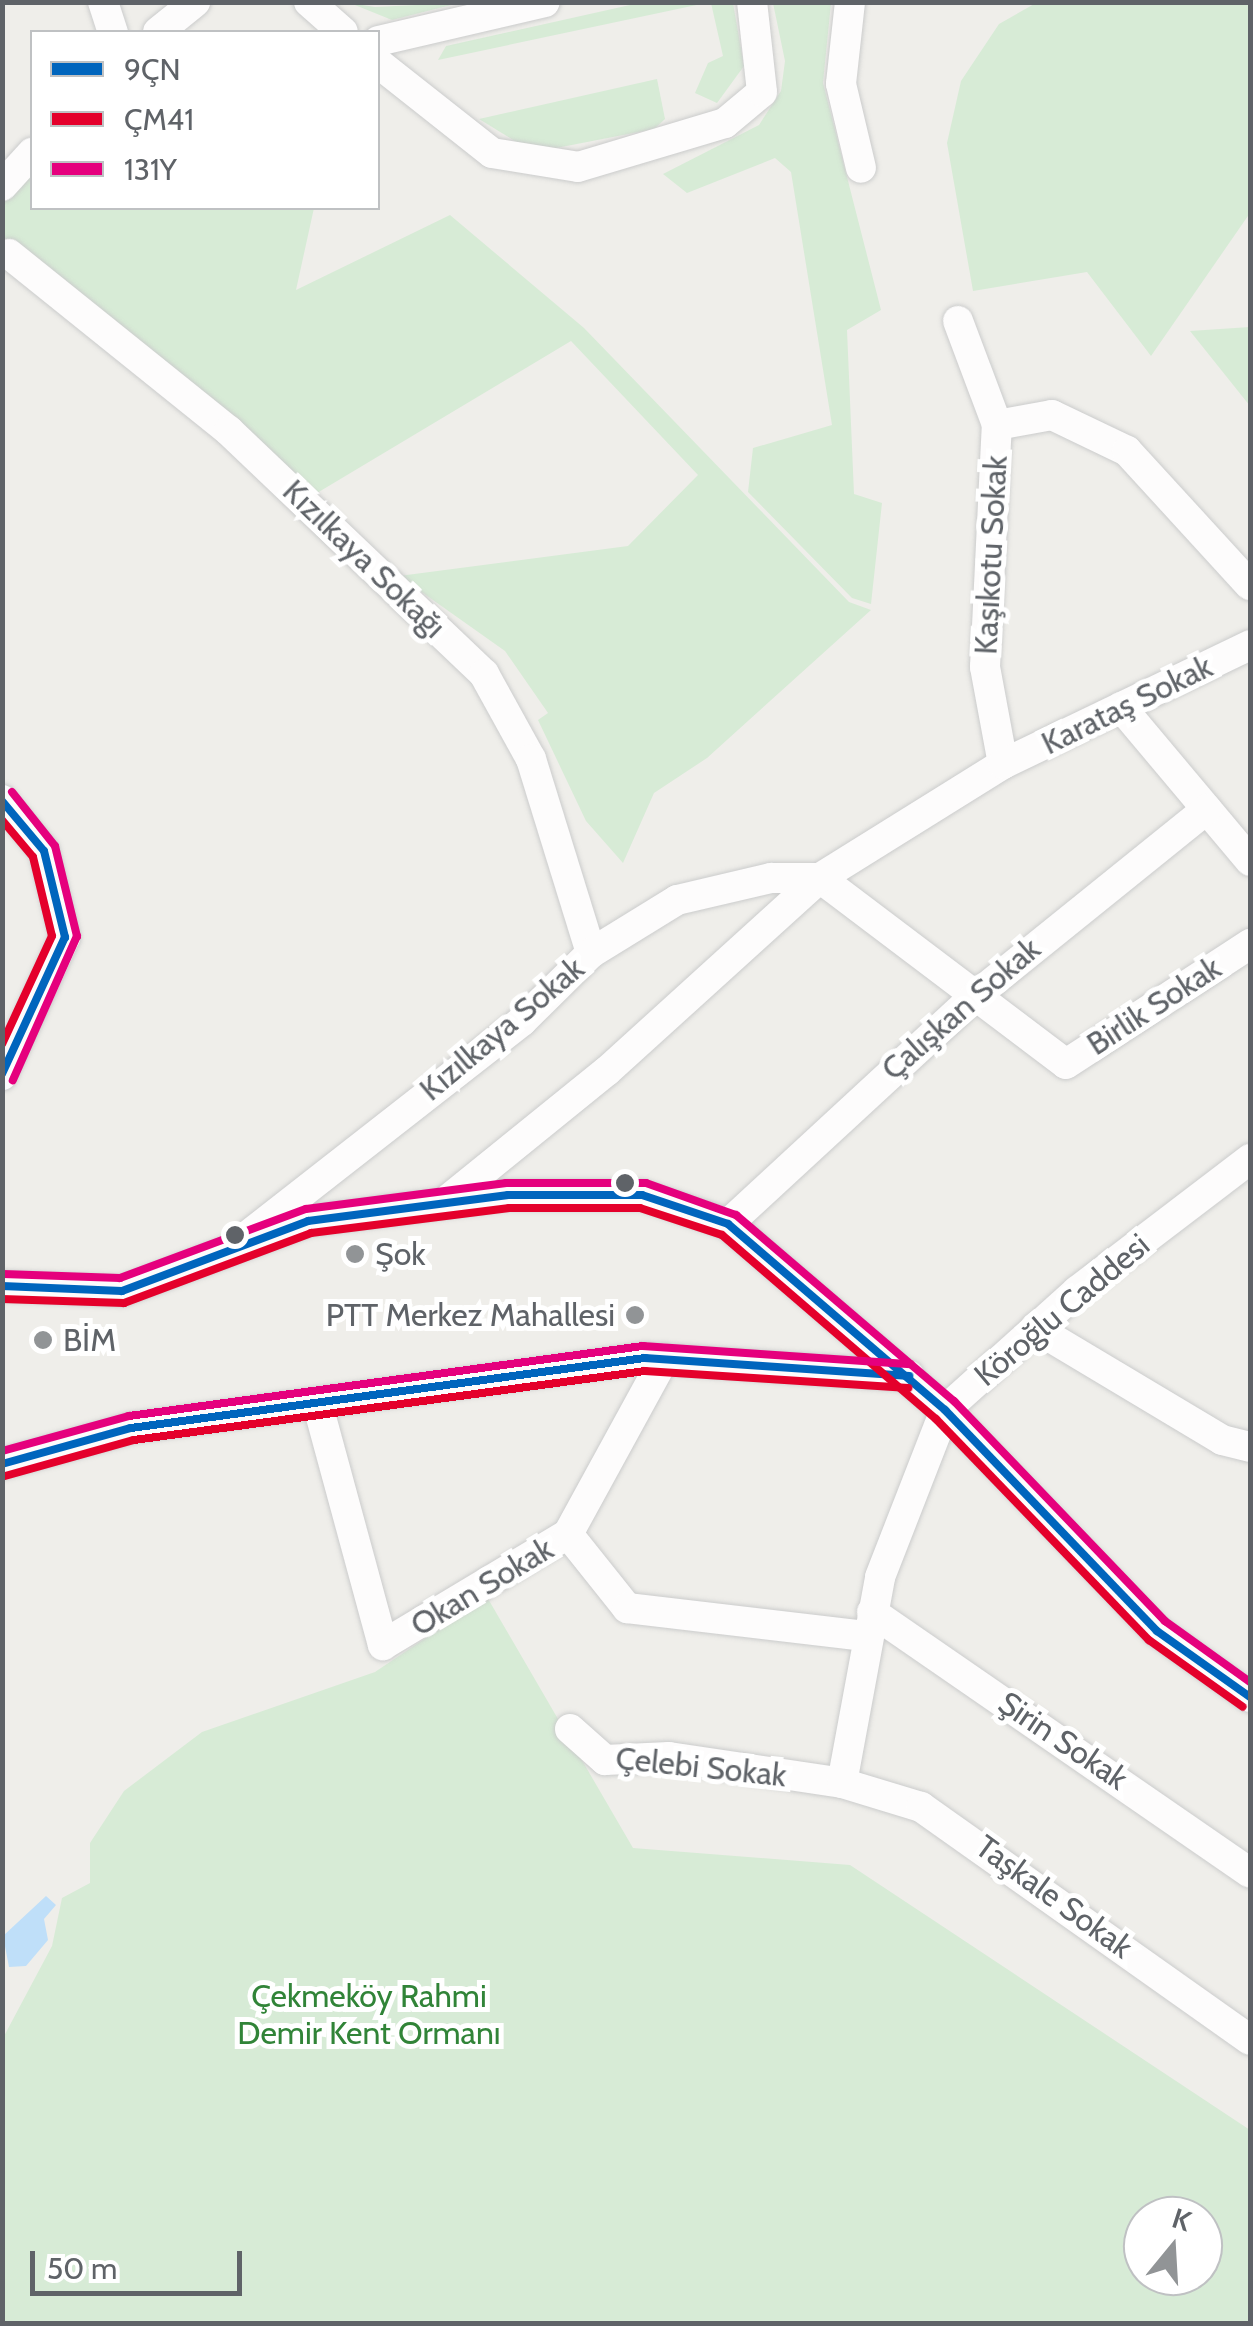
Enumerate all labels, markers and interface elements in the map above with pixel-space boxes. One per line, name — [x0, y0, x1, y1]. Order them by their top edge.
legend — [30, 30, 380, 210]
text: 9ÇN — [124, 51, 181, 88]
text: ÇM41 — [124, 101, 194, 138]
text: 131Y — [124, 151, 177, 188]
street label: Kaşıkotu Sokak — [967, 454, 1015, 656]
street label: Kızılkaya Sokağı — [275, 472, 453, 646]
street label: Karataş Sokak — [1035, 647, 1219, 763]
street label: Çalışkan Sokak — [874, 930, 1048, 1088]
street label: Kızılkaya Sokak — [412, 949, 592, 1109]
street label: Birlik Sokak — [1080, 949, 1228, 1063]
unlabelled marker — [615, 1173, 635, 1193]
unlabelled marker — [225, 1225, 245, 1245]
street label: Köroğlu Caddesi — [967, 1226, 1157, 1394]
place label: Şok — [375, 1235, 426, 1273]
marker: Şok — [344, 1243, 366, 1265]
place label: PTT Merkez Mahallesi — [326, 1296, 615, 1334]
marker: PTT Merkez Mahallesi — [624, 1304, 646, 1326]
place label: BİM — [63, 1321, 116, 1359]
marker: BİM — [32, 1329, 54, 1351]
street label: Okan Sokak — [404, 1530, 560, 1644]
street label: Şirin Sokak — [991, 1684, 1135, 1798]
street label: Çelebi Sokak — [614, 1739, 788, 1795]
street label: Taşkale Sokak — [968, 1827, 1140, 1967]
park label: Çekmeköy Rahmi Demir Kent Ormanı — [237, 1978, 501, 2053]
north arrow — [1123, 2196, 1223, 2296]
text: K — [1168, 2200, 1195, 2238]
scale bar — [35, 2231, 248, 2293]
text: 50 m — [47, 2250, 117, 2287]

